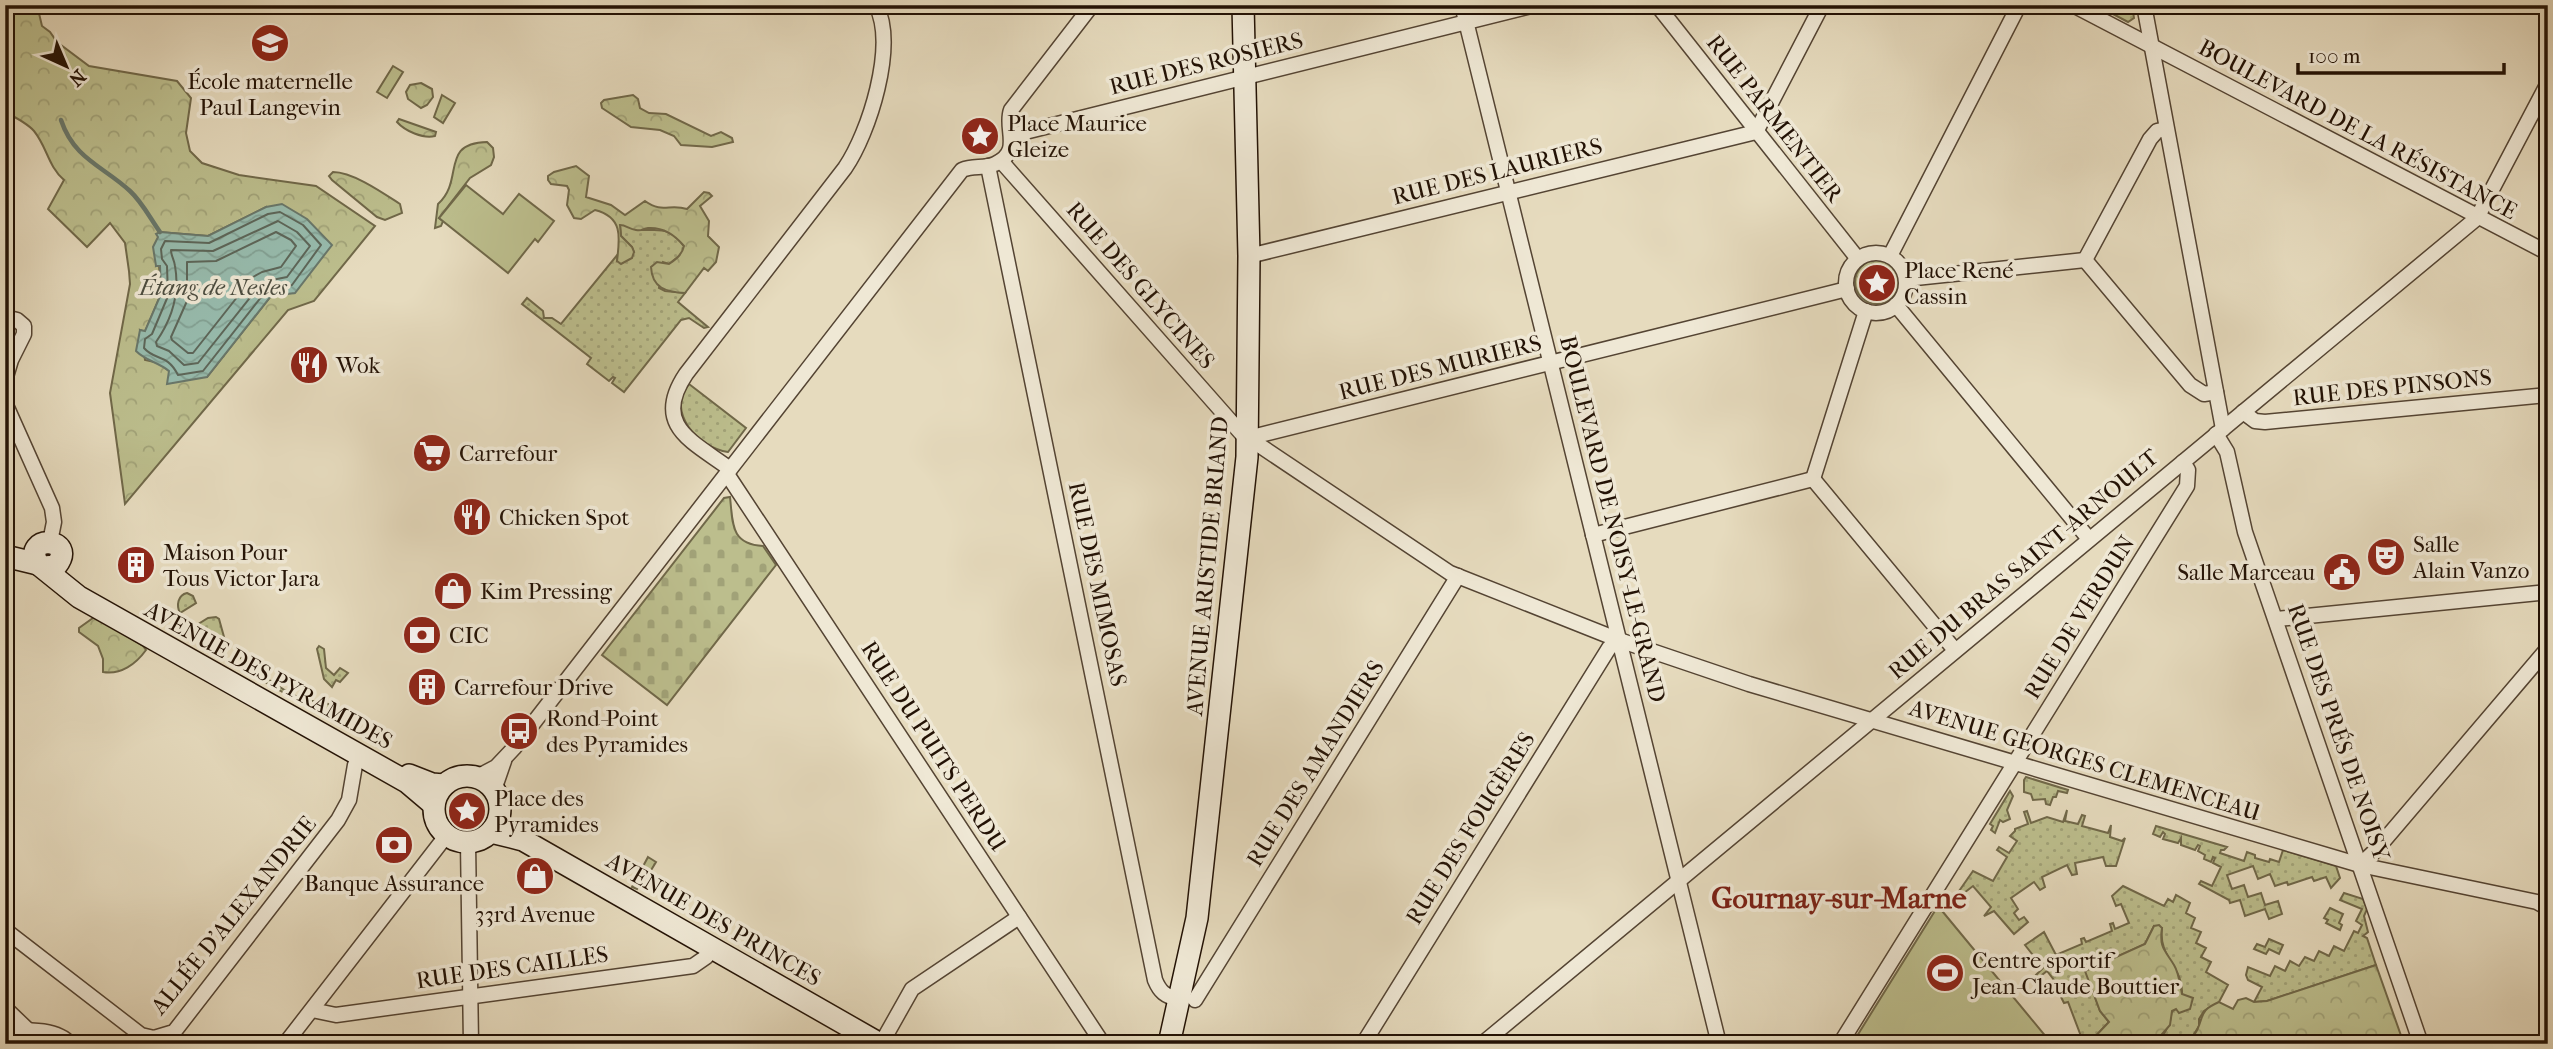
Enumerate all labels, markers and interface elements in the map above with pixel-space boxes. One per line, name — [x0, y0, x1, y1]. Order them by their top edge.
school or university icon: École maternelle Paul Langevin — [249, 22, 291, 64]
street label: RUE DES ROSIERS — [1107, 26, 1306, 101]
street label: RUE PARMENTIER — [1701, 29, 1849, 208]
north arrow — [32, 32, 102, 102]
scale bar — [2298, 32, 2504, 76]
street label: BOULEVARD DE LA RÉSISTANCE — [2194, 34, 2522, 225]
text: 100 m — [2308, 44, 2361, 68]
text: N — [64, 65, 90, 91]
place label: École maternelle Paul Langevin — [187, 68, 353, 121]
place label: Place Maurice Gleize — [1007, 110, 1147, 163]
place icon: Place Maurice Gleize — [959, 115, 1001, 157]
street label: RUE DES LAURIERS — [1389, 132, 1605, 211]
street label: RUE DES GLYCINES — [1061, 196, 1221, 374]
place label: Place René Cassin — [1904, 257, 2014, 310]
place icon: Place René Cassin — [1856, 262, 1898, 304]
water label: Étang de Nesles — [137, 273, 288, 301]
street label: RUE DES MURIERS — [1336, 329, 1544, 406]
street label: BOULEVARD DE NOISY-LE-GRAND — [1554, 333, 1671, 705]
restaurant icon: Wok — [288, 344, 330, 386]
place label: Wok — [335, 352, 382, 379]
street label: RUE DES PINSONS — [2291, 364, 2493, 411]
street label: AVENUE ARISTIDE BRIAND — [1181, 415, 1234, 718]
supermarket icon: Carrefour — [411, 432, 453, 474]
place label: Carrefour — [459, 440, 558, 467]
street label: RUE DU BRAS SAINT-ARNOULT — [1883, 443, 2164, 685]
street label: RUE DES MIMOSAS — [1063, 479, 1132, 689]
restaurant icon: Chicken Spot — [451, 496, 493, 538]
place label: Chicken Spot — [499, 504, 629, 531]
street label: RUE DE VERDUN — [2018, 531, 2141, 704]
place label: Salle Alain Vanzo — [2412, 531, 2529, 584]
theatre icon: Salle Alain Vanzo — [2365, 536, 2407, 578]
place label: Maison Pour Tous Victor Jara — [163, 539, 320, 592]
building icon: Maison Pour Tous Victor Jara — [115, 544, 157, 586]
public building icon: Salle Marceau — [2321, 551, 2363, 593]
place label: Salle Marceau — [2177, 559, 2315, 586]
shop icon: Kim Pressing — [432, 570, 474, 612]
place label: Kim Pressing — [480, 578, 613, 605]
street label: AVENUE DES PYRAMIDES — [139, 595, 397, 755]
street label: RUE DES PRÉS DE NOISY — [2282, 600, 2396, 865]
bank icon: CIC — [401, 614, 443, 656]
place label: CIC — [449, 622, 489, 649]
street label: RUE DU PUITS PERDU — [855, 636, 1012, 857]
street label: RUE DES AMANDIERS — [1241, 655, 1390, 871]
building icon: Carrefour Drive — [406, 666, 448, 708]
place label: Carrefour Drive — [454, 674, 613, 701]
street label: AVENUE GEORGES CLEMENCEAU — [1905, 694, 2264, 827]
place label: Rond-Point des Pyramides — [546, 705, 688, 758]
bus stop icon: Rond-Point des Pyramides — [498, 710, 540, 752]
street label: RUE DES FOUGÈRES — [1400, 727, 1541, 929]
place label: Place des Pyramides — [494, 785, 599, 838]
place icon: Place des Pyramides — [446, 790, 488, 832]
street label: ALLÉE D'ALEXANDRIE — [145, 811, 322, 1021]
bank icon: Banque Assurance — [373, 824, 415, 866]
street label: AVENUE DES PRINCES — [601, 846, 826, 992]
shop icon: 33rd Avenue — [514, 855, 556, 897]
place label: Banque Assurance — [304, 870, 484, 897]
district label: Gournay-sur-Marne — [1711, 881, 1967, 916]
place label: 33rd Avenue — [475, 901, 595, 928]
street label: RUE DES CAILLES — [414, 941, 610, 994]
place label: Centre sportif Jean-Claude Bouttier — [1970, 947, 2179, 1000]
sports icon: Centre sportif Jean-Claude Bouttier — [1924, 952, 1966, 994]

